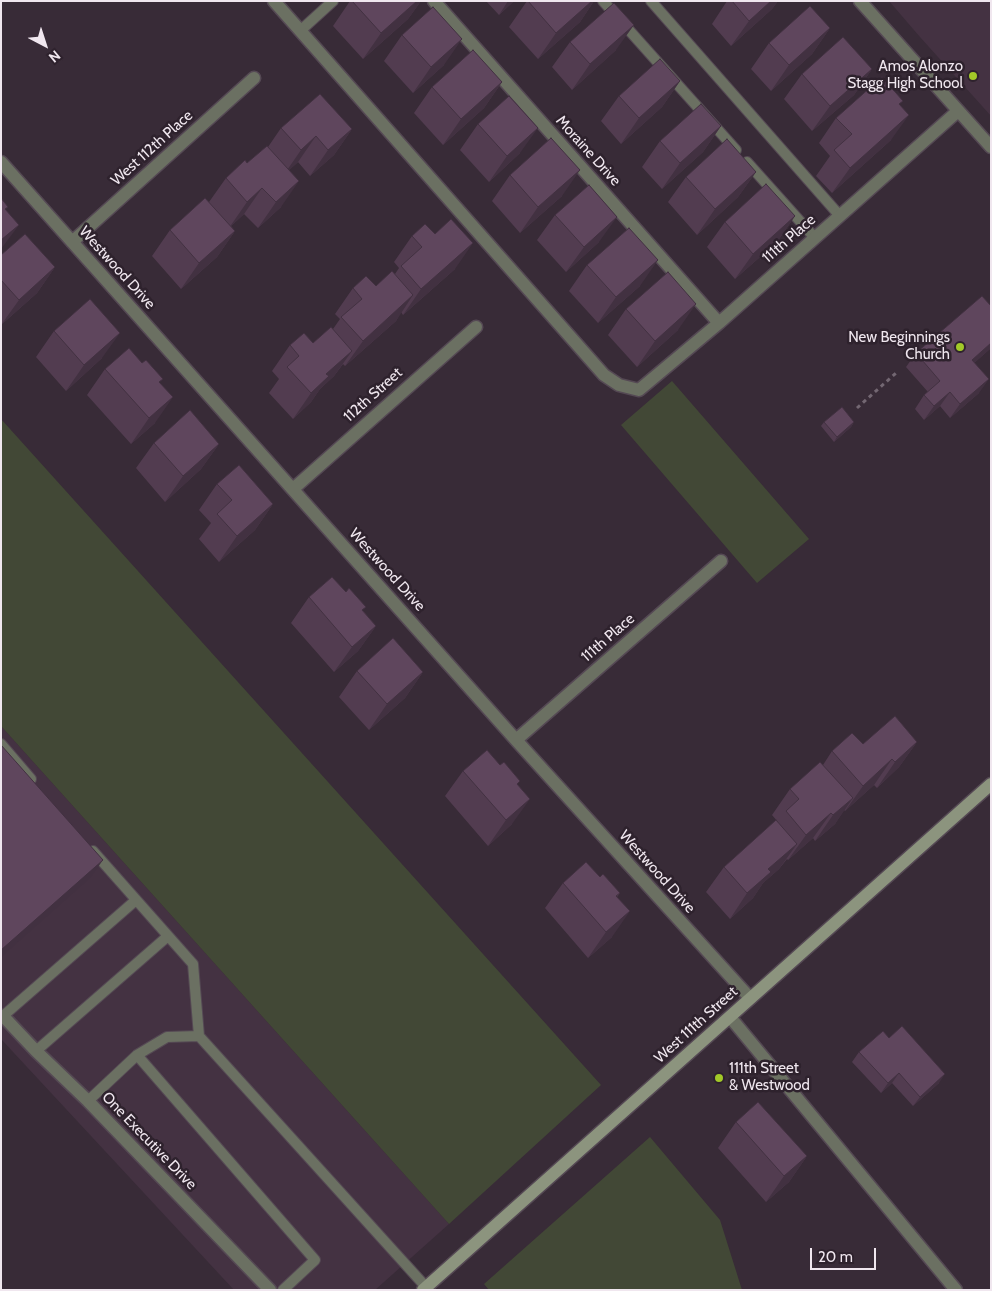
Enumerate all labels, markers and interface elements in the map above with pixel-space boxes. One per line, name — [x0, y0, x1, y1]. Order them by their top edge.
north arrow — [20, 20, 70, 70]
text: N — [45, 46, 64, 67]
place label: Amos Alonzo Stagg High School — [848, 58, 963, 93]
marker: Amos Alonzo Stagg High School — [967, 70, 979, 82]
street label: West 112th Place — [107, 107, 197, 189]
street label: Moraine Drive — [552, 112, 624, 190]
street label: 111th Place — [759, 211, 819, 267]
street label: Westwood Drive — [75, 223, 159, 313]
place label: New Beginnings Church — [848, 329, 950, 364]
marker: New Beginnings Church — [954, 341, 966, 353]
street label: 112th Street — [340, 364, 406, 426]
street label: Westwood Drive — [345, 525, 429, 615]
street label: 111th Place — [578, 610, 638, 666]
street label: Westwood Drive — [615, 827, 699, 917]
street label: West 111th Street — [651, 983, 741, 1067]
place label: 111th Street & Westwood — [729, 1060, 810, 1095]
marker: 111th Street & Westwood — [713, 1072, 725, 1084]
street label: One Executive Drive — [98, 1089, 200, 1193]
scale bar — [812, 1238, 878, 1270]
text: 20 m — [818, 1248, 853, 1266]

